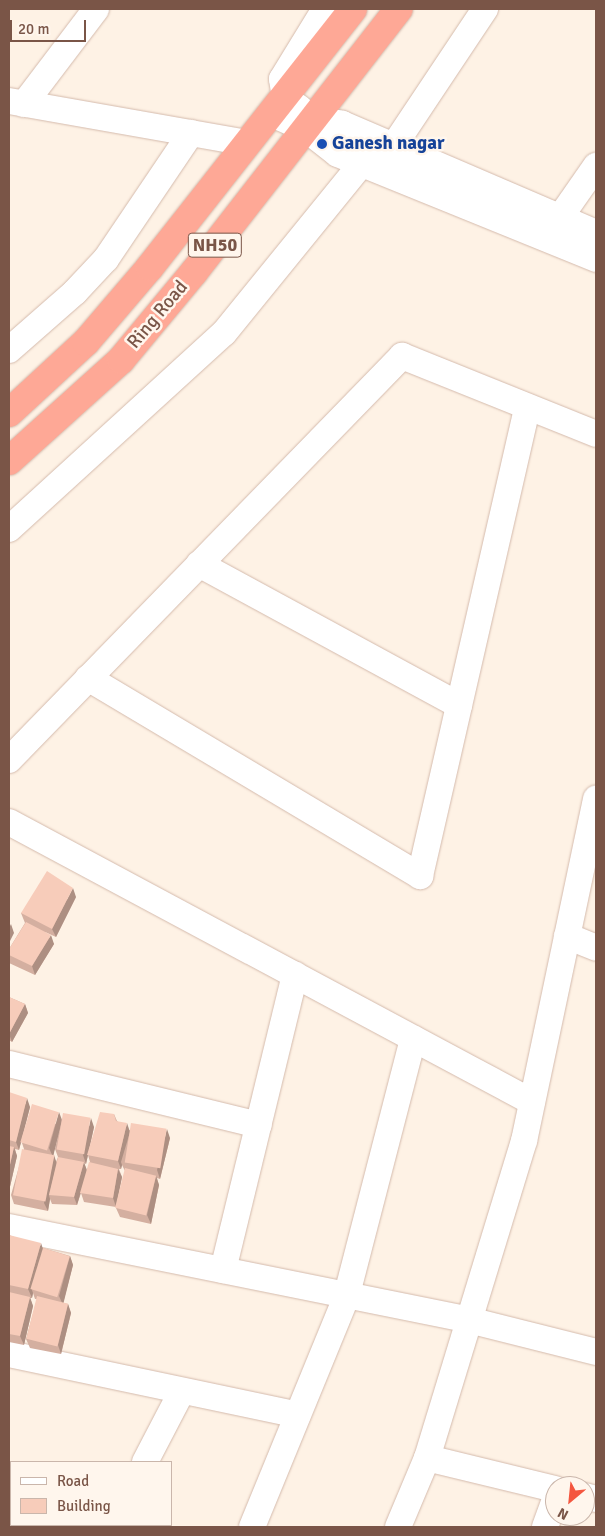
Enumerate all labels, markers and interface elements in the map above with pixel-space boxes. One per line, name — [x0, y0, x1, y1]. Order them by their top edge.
scale bar — [12, 10, 89, 42]
text: 20 m — [18, 20, 49, 38]
place label: Ganesh nagar — [332, 133, 444, 155]
marker: Ganesh nagar — [316, 138, 328, 150]
road number: NH50 — [188, 230, 242, 260]
street label: Ring Road — [123, 276, 193, 354]
legend — [10, 1461, 172, 1526]
text: Road — [57, 1472, 89, 1490]
north arrow — [545, 1476, 595, 1526]
text: Building — [57, 1497, 111, 1515]
text: N — [555, 1504, 571, 1524]

